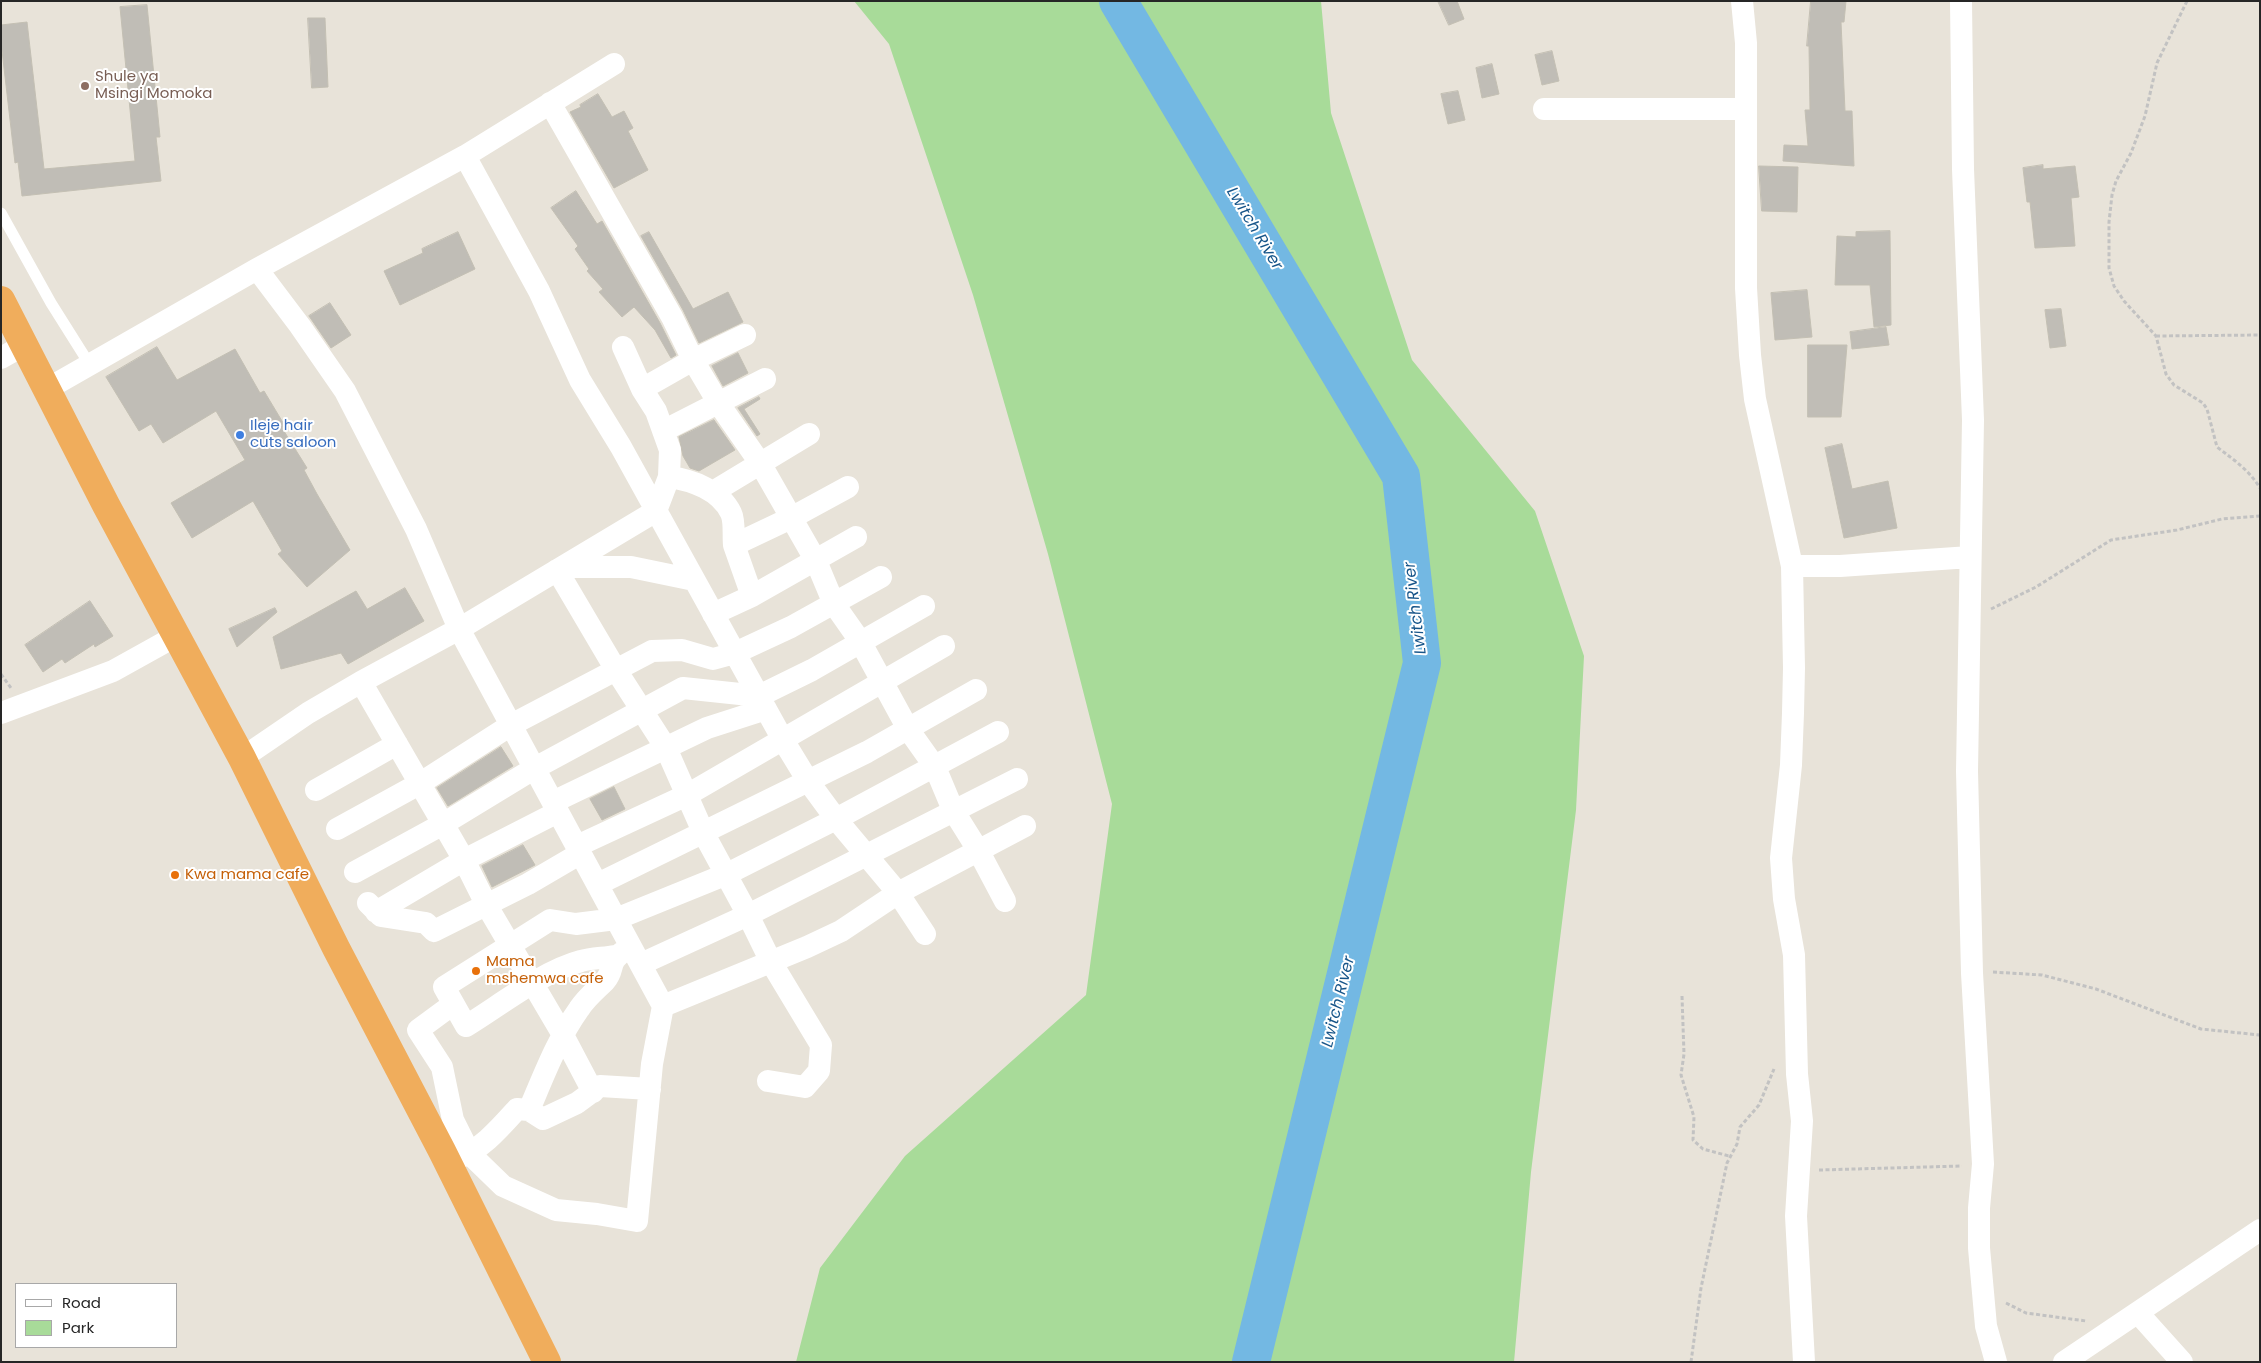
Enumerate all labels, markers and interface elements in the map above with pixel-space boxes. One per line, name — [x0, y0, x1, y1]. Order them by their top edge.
place label: Shule ya Msingi Momoka — [95, 68, 212, 103]
marker: Shule ya Msingi Momoka — [79, 80, 91, 92]
water label: Lwitch River — [1222, 184, 1286, 274]
place label: Ileje hair cuts saloon — [250, 417, 336, 452]
marker: Ileje hair cuts saloon — [234, 429, 246, 441]
water label: Lwitch River — [1401, 561, 1431, 655]
place label: Kwa mama cafe — [185, 866, 309, 884]
marker: Kwa mama cafe — [169, 869, 181, 881]
place label: Mama mshemwa cafe — [486, 953, 604, 988]
water label: Lwitch River — [1318, 955, 1360, 1049]
marker: Mama mshemwa cafe — [470, 965, 482, 977]
legend — [15, 1283, 178, 1348]
text: Road — [62, 1292, 101, 1313]
text: Park — [62, 1317, 94, 1338]

